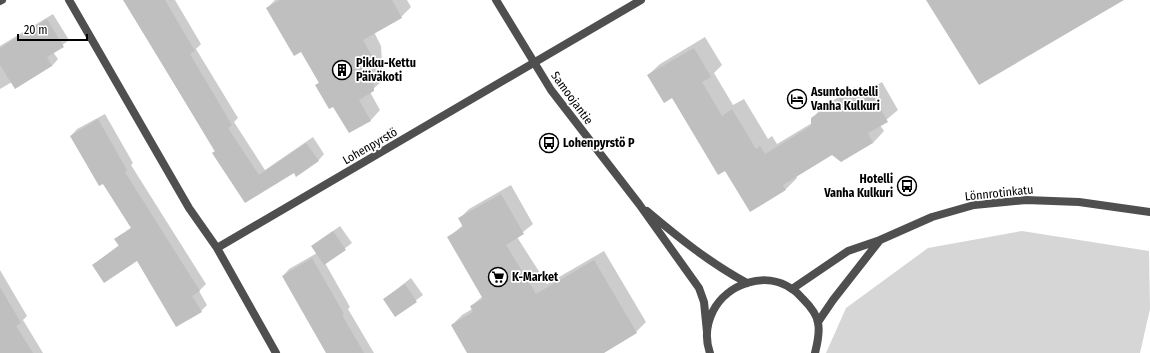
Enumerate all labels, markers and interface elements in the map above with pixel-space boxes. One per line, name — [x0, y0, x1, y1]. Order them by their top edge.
scale bar — [18, 16, 87, 42]
text: 20 m — [24, 23, 48, 37]
place label: Pikku-Kettu Päiväkoti — [356, 56, 416, 84]
building icon: Pikku-Kettu Päiväkoti — [331, 59, 353, 81]
street label: Samoojantie — [548, 69, 596, 127]
place label: Asuntohotelli Vanha Kulkuri — [810, 85, 880, 113]
hotel icon: Asuntohotelli Vanha Kulkuri — [786, 88, 808, 110]
street label: Lohenpyrstö — [340, 125, 400, 167]
bus stop icon: Lohenpyrstö P — [538, 132, 560, 154]
place label: Lohenpyrstö P — [563, 136, 635, 150]
place label: Hotelli Vanha Kulkuri — [823, 172, 893, 200]
bus stop icon: Hotelli Vanha Kulkuri — [896, 175, 918, 197]
street label: Lönnrotinkatu — [964, 182, 1034, 204]
supermarket icon: K-Market — [487, 266, 509, 288]
place label: K-Market — [512, 270, 559, 284]

